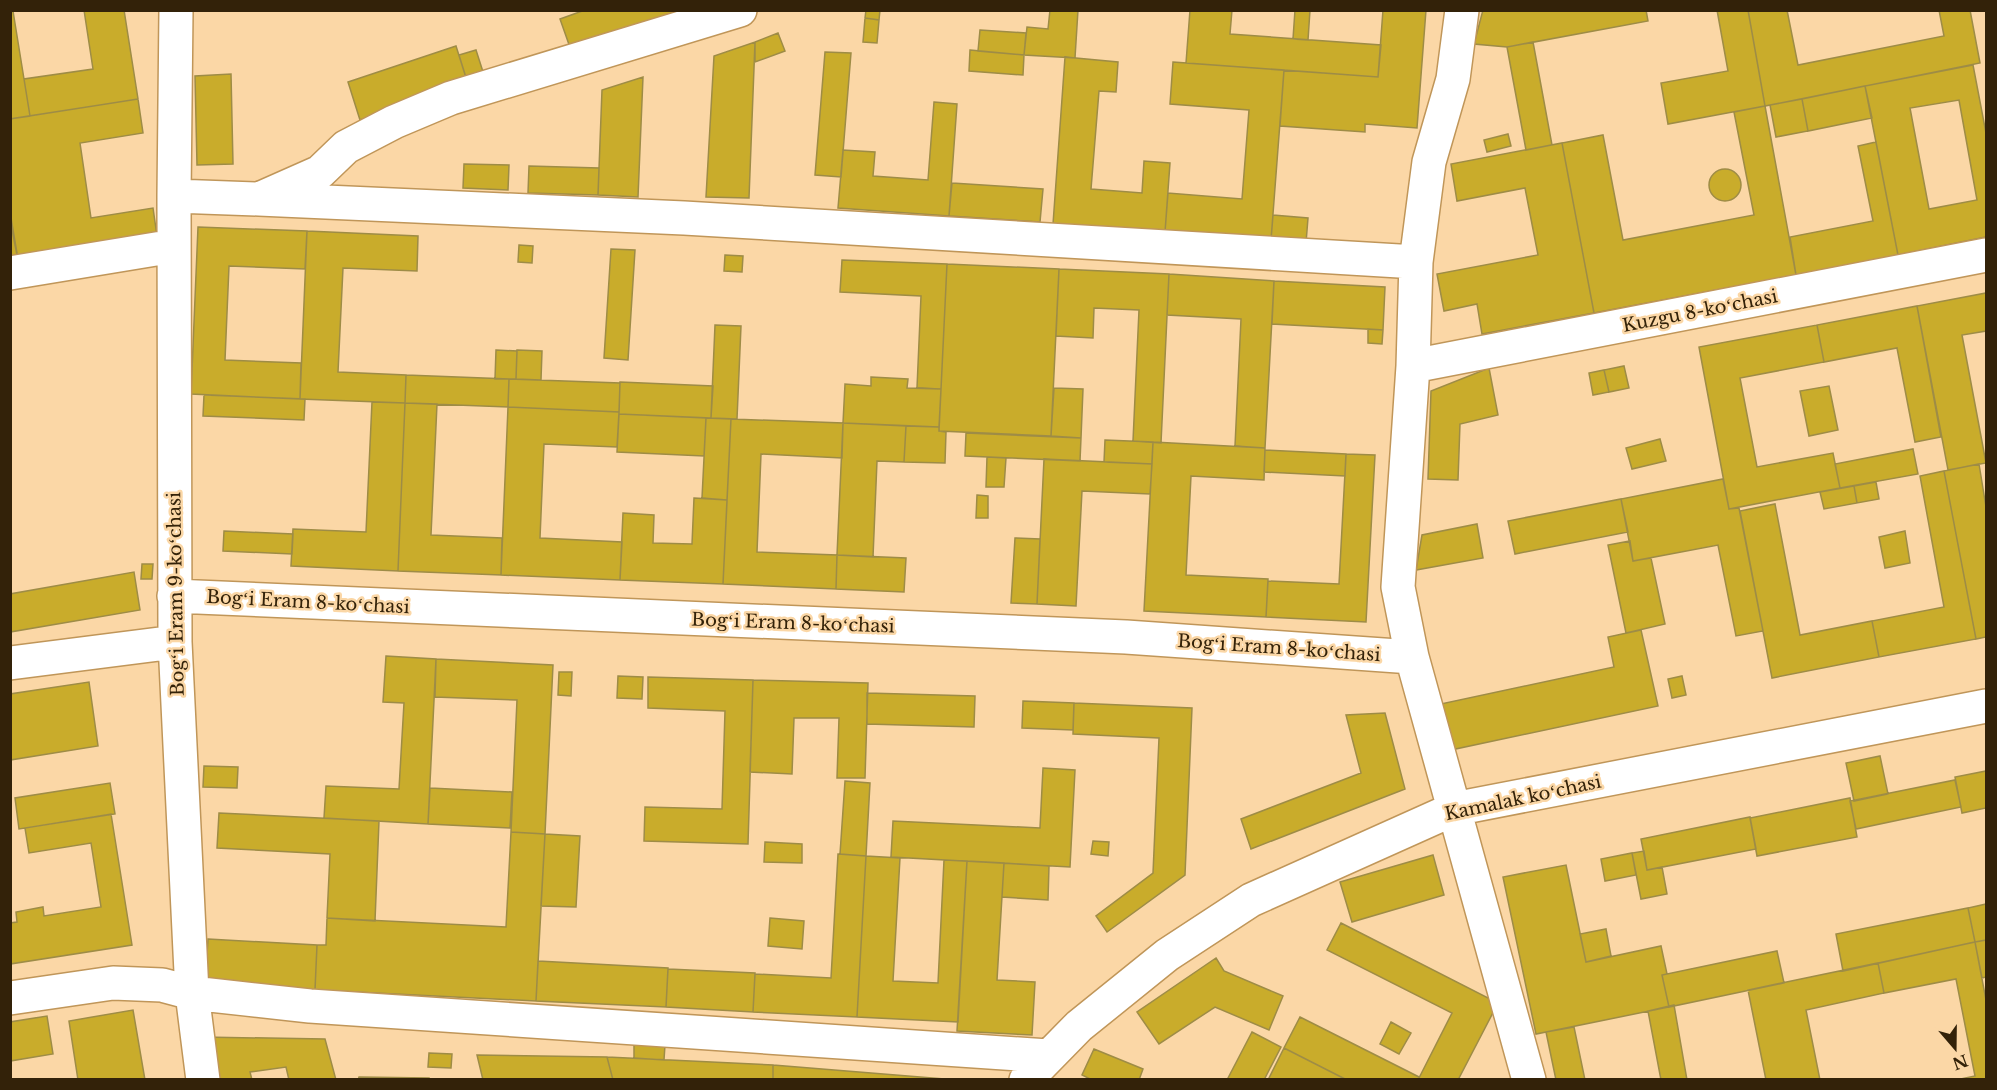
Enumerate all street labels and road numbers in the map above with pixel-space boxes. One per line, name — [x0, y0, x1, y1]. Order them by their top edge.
street label: Kuzgu 8-koʻchasi — [1621, 285, 1779, 337]
street label: Bogʻi Eram 9-koʻchasi — [163, 492, 189, 696]
street label: Bogʻi Eram 8-koʻchasi — [206, 586, 410, 618]
street label: Bogʻi Eram 8-koʻchasi — [691, 608, 895, 638]
street label: Bogʻi Eram 8-koʻchasi — [1177, 630, 1381, 666]
street label: Kamalak koʻchasi — [1443, 771, 1603, 825]

